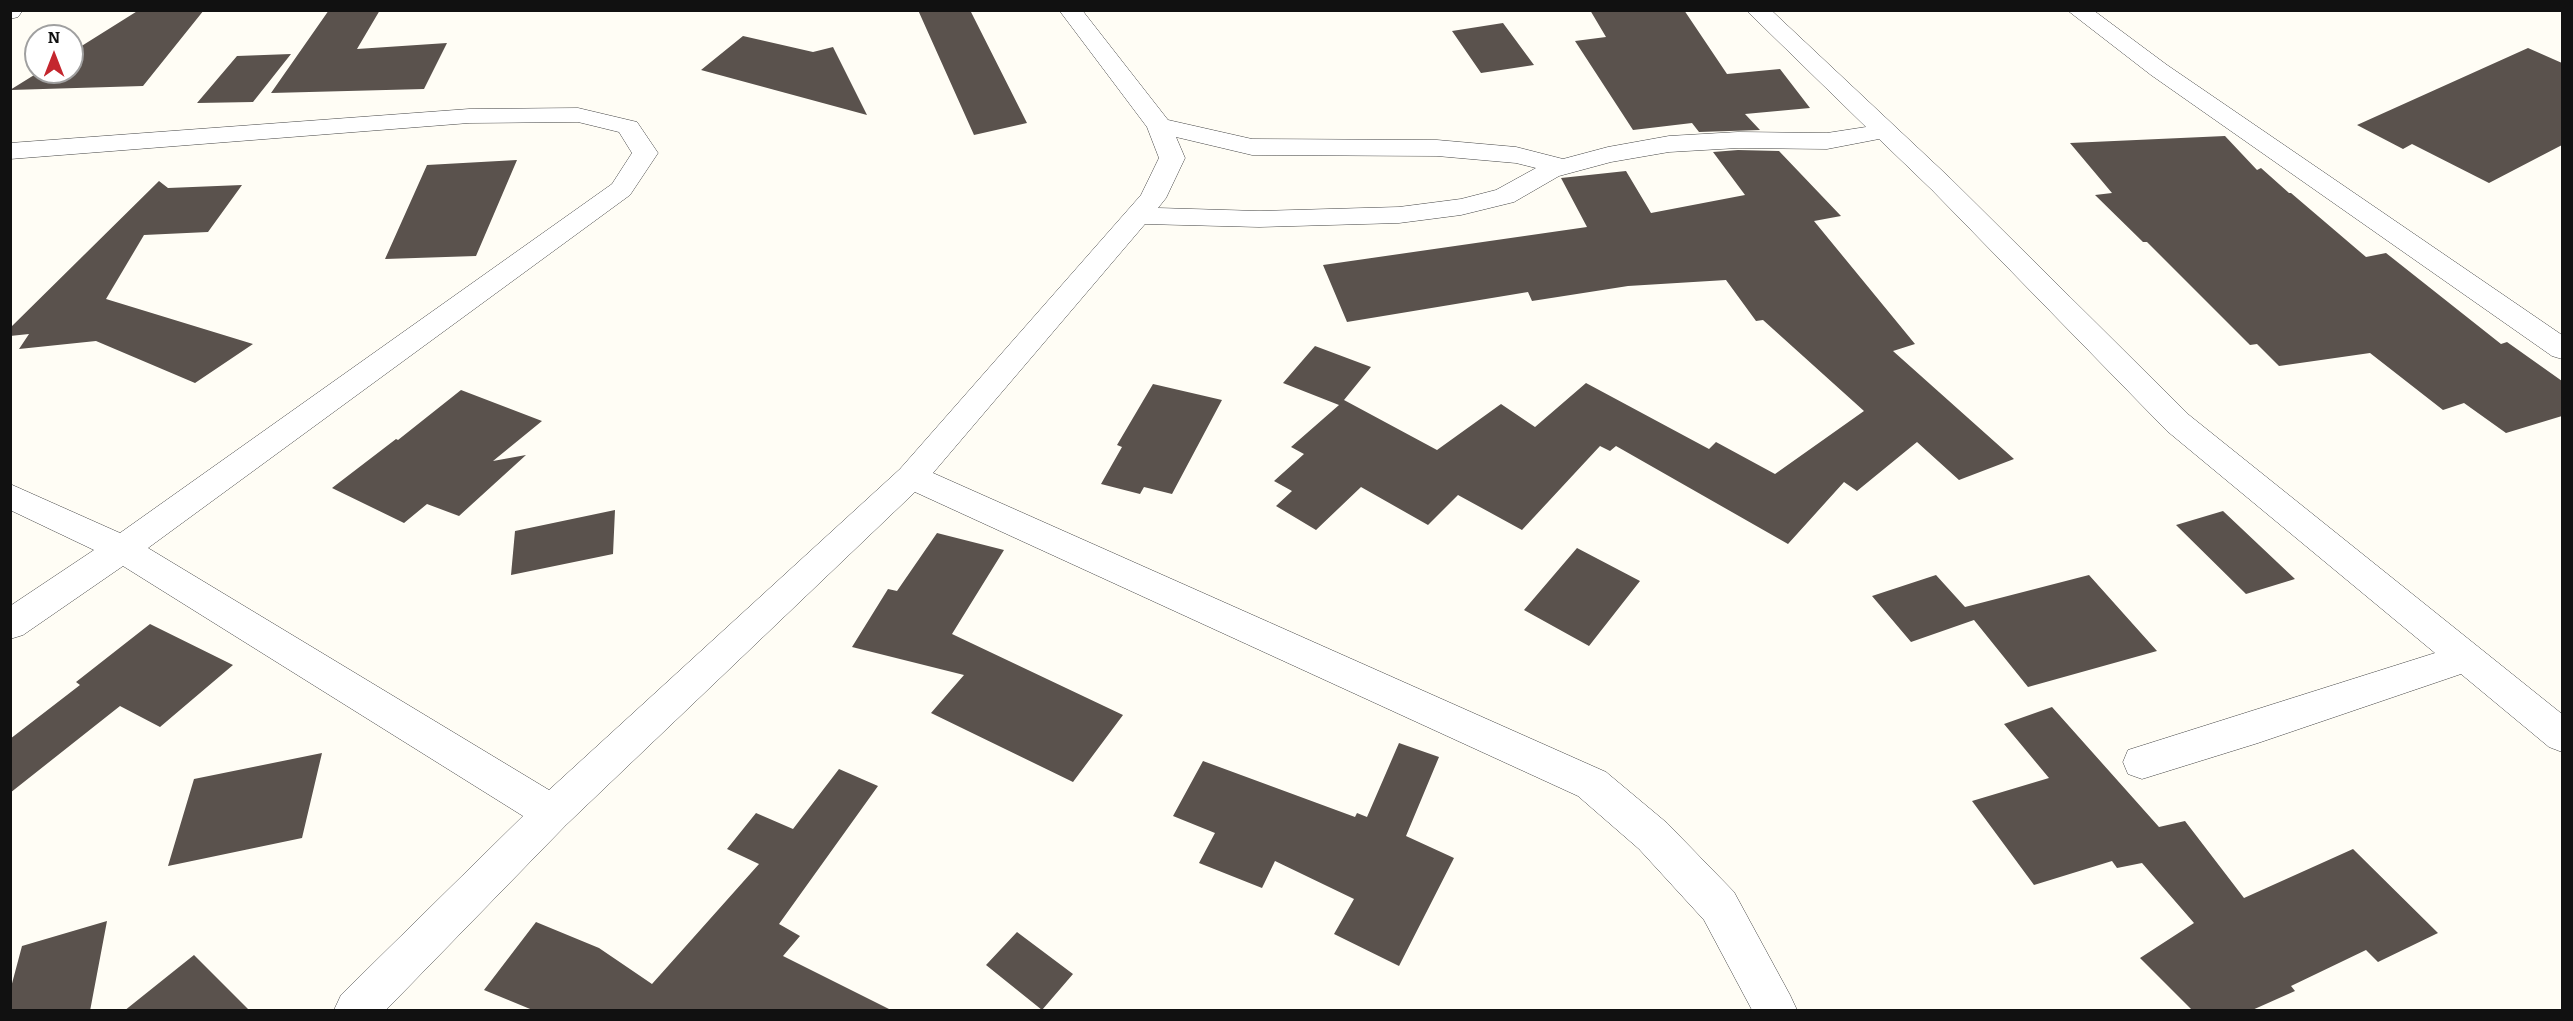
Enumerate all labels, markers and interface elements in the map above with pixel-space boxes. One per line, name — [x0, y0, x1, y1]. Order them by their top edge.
north arrow — [24, 24, 84, 84]
text: N — [48, 28, 60, 47]

